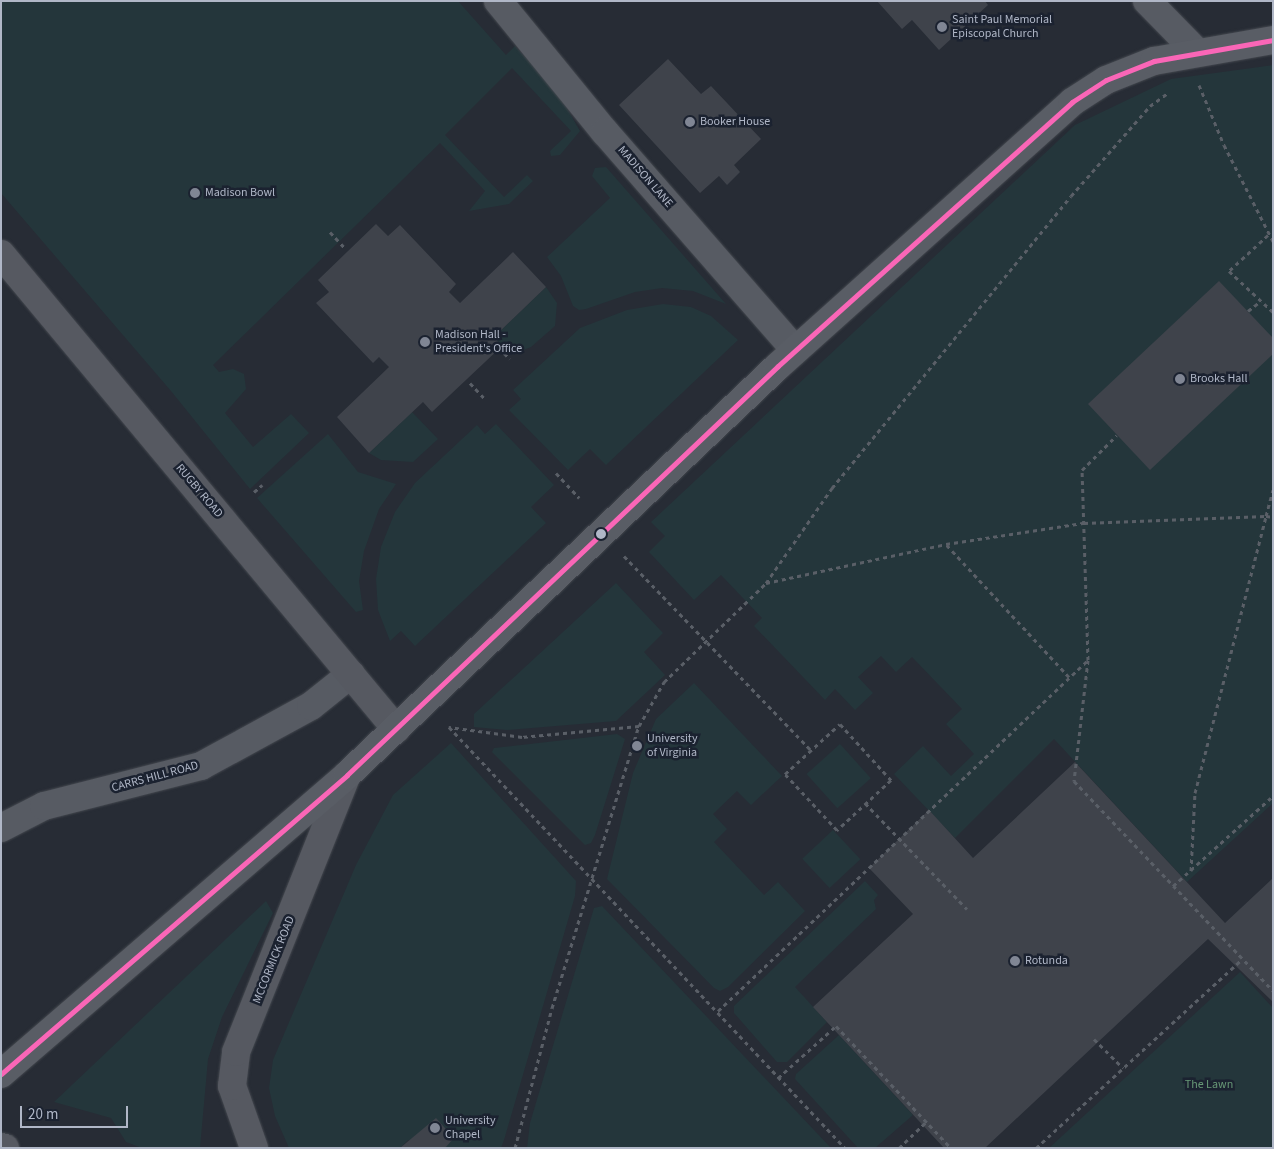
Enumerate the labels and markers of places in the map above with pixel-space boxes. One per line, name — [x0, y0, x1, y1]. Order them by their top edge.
place label: Saint Paul Memorial Episcopal Church — [952, 13, 1052, 41]
marker: Saint Paul Memorial Episcopal Church — [936, 21, 948, 33]
place label: Booker House — [700, 115, 770, 129]
marker: Booker House — [684, 116, 696, 128]
place label: Madison Bowl — [205, 186, 275, 200]
marker: Madison Bowl — [189, 187, 201, 199]
place label: Madison Hall - President's Office — [435, 328, 522, 356]
marker: Madison Hall - President's Office — [419, 336, 431, 348]
place label: Brooks Hall — [1190, 372, 1247, 386]
marker: Brooks Hall — [1174, 373, 1186, 385]
unlabelled marker — [596, 529, 606, 539]
place label: University of Virginia — [647, 732, 698, 760]
marker: University of Virginia — [631, 740, 643, 752]
place label: Rotunda — [1025, 954, 1068, 968]
marker: Rotunda — [1009, 955, 1021, 967]
place label: University Chapel — [445, 1114, 496, 1142]
marker: University Chapel — [429, 1122, 441, 1134]

